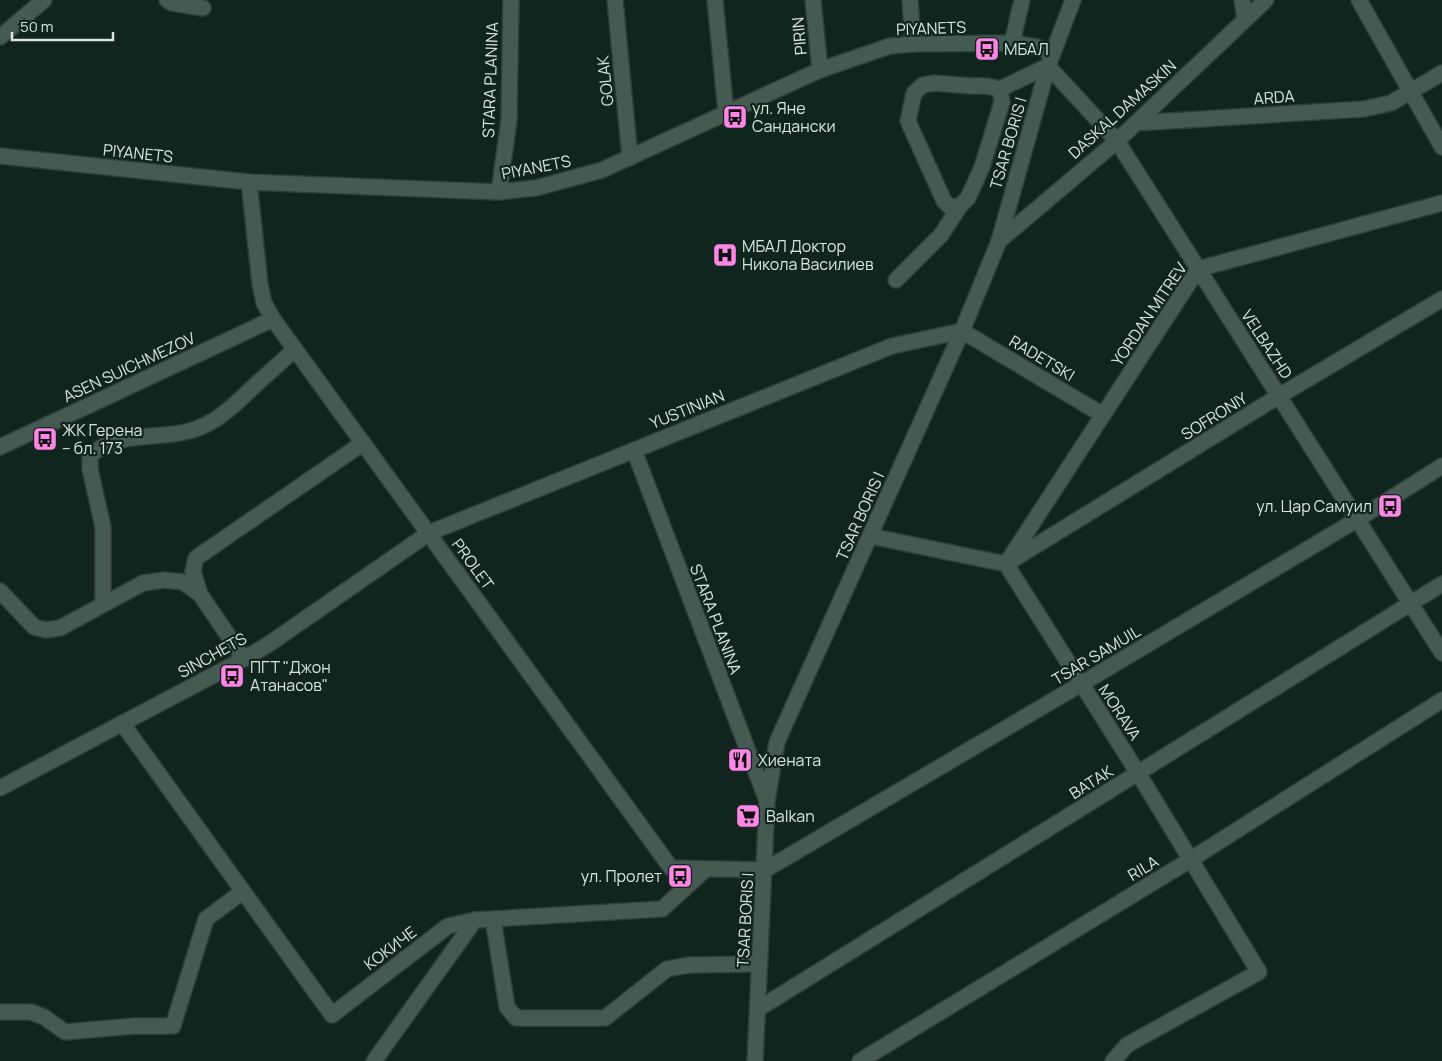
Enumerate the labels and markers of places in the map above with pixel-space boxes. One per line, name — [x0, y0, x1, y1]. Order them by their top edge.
bus stop icon: МБАЛ — [974, 36, 1000, 62]
place label: МБАЛ — [1004, 38, 1049, 60]
place label: ул. Яне Сандански — [752, 97, 836, 137]
bus stop icon: ул. Яне Сандански — [722, 104, 748, 130]
place label: МБАЛ Доктор Никола Василиев — [742, 235, 874, 275]
hospital icon: МБАЛ Доктор Никола Василиев — [712, 242, 738, 268]
place label: ЖК Герена – бл. 173 — [62, 419, 143, 459]
bus stop icon: ЖК Герена – бл. 173 — [32, 426, 58, 452]
bus stop icon: ул. Цар Самуил — [1377, 493, 1403, 519]
place label: ул. Цар Самуил — [1256, 495, 1372, 517]
place label: ПГТ "Джон Атанасов" — [250, 656, 331, 696]
bus stop icon: ПГТ "Джон Атанасов" — [219, 663, 245, 689]
restaurant icon: Хиената — [727, 747, 753, 773]
place label: Хиената — [758, 749, 821, 771]
supermarket icon: Balkan — [735, 803, 761, 829]
place label: Balkan — [766, 805, 815, 827]
bus stop icon: ул. Пролет — [667, 863, 693, 889]
place label: ул. Пролет — [581, 865, 662, 887]

